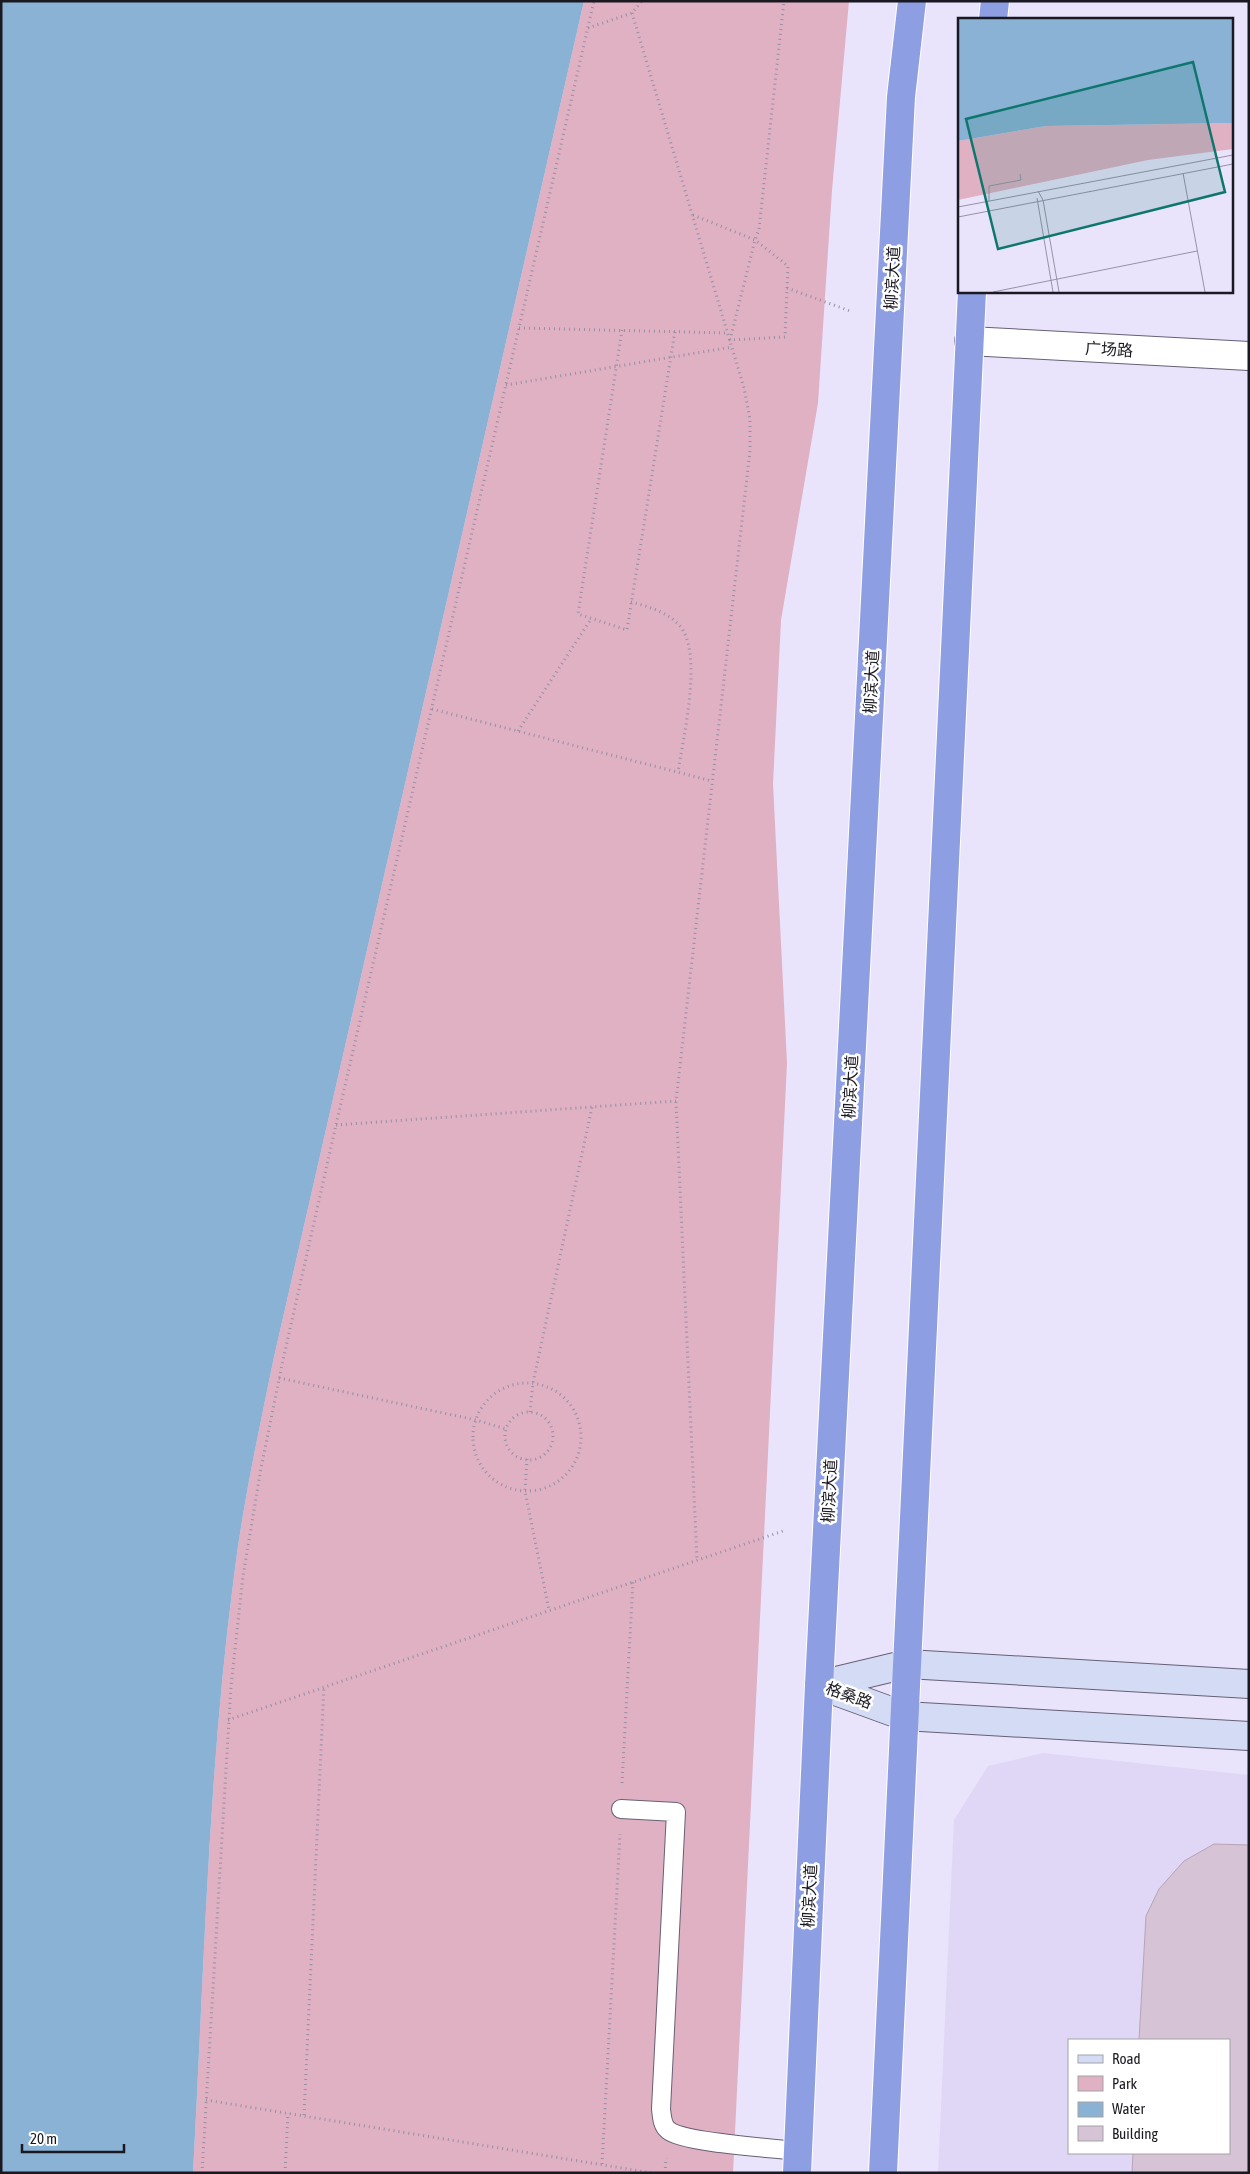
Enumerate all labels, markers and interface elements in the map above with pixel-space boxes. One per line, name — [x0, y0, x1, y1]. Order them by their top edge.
inset map — [958, 18, 1232, 292]
street label: 柳滨大道 — [881, 246, 903, 310]
street label: 广场路 — [1085, 339, 1133, 359]
street label: 柳滨大道 — [860, 650, 882, 714]
street label: 柳滨大道 — [839, 1055, 861, 1119]
street label: 柳滨大道 — [818, 1459, 840, 1523]
street label: 格桑路 — [823, 1678, 875, 1712]
street label: 柳滨大道 — [798, 1864, 820, 1928]
legend — [1068, 2039, 1230, 2154]
text: Road — [1112, 2050, 1141, 2067]
text: Park — [1112, 2075, 1137, 2092]
text: Water — [1112, 2100, 1145, 2117]
scale bar — [22, 2122, 125, 2154]
text: Building — [1112, 2125, 1158, 2142]
text: 20 m — [30, 2130, 57, 2147]

